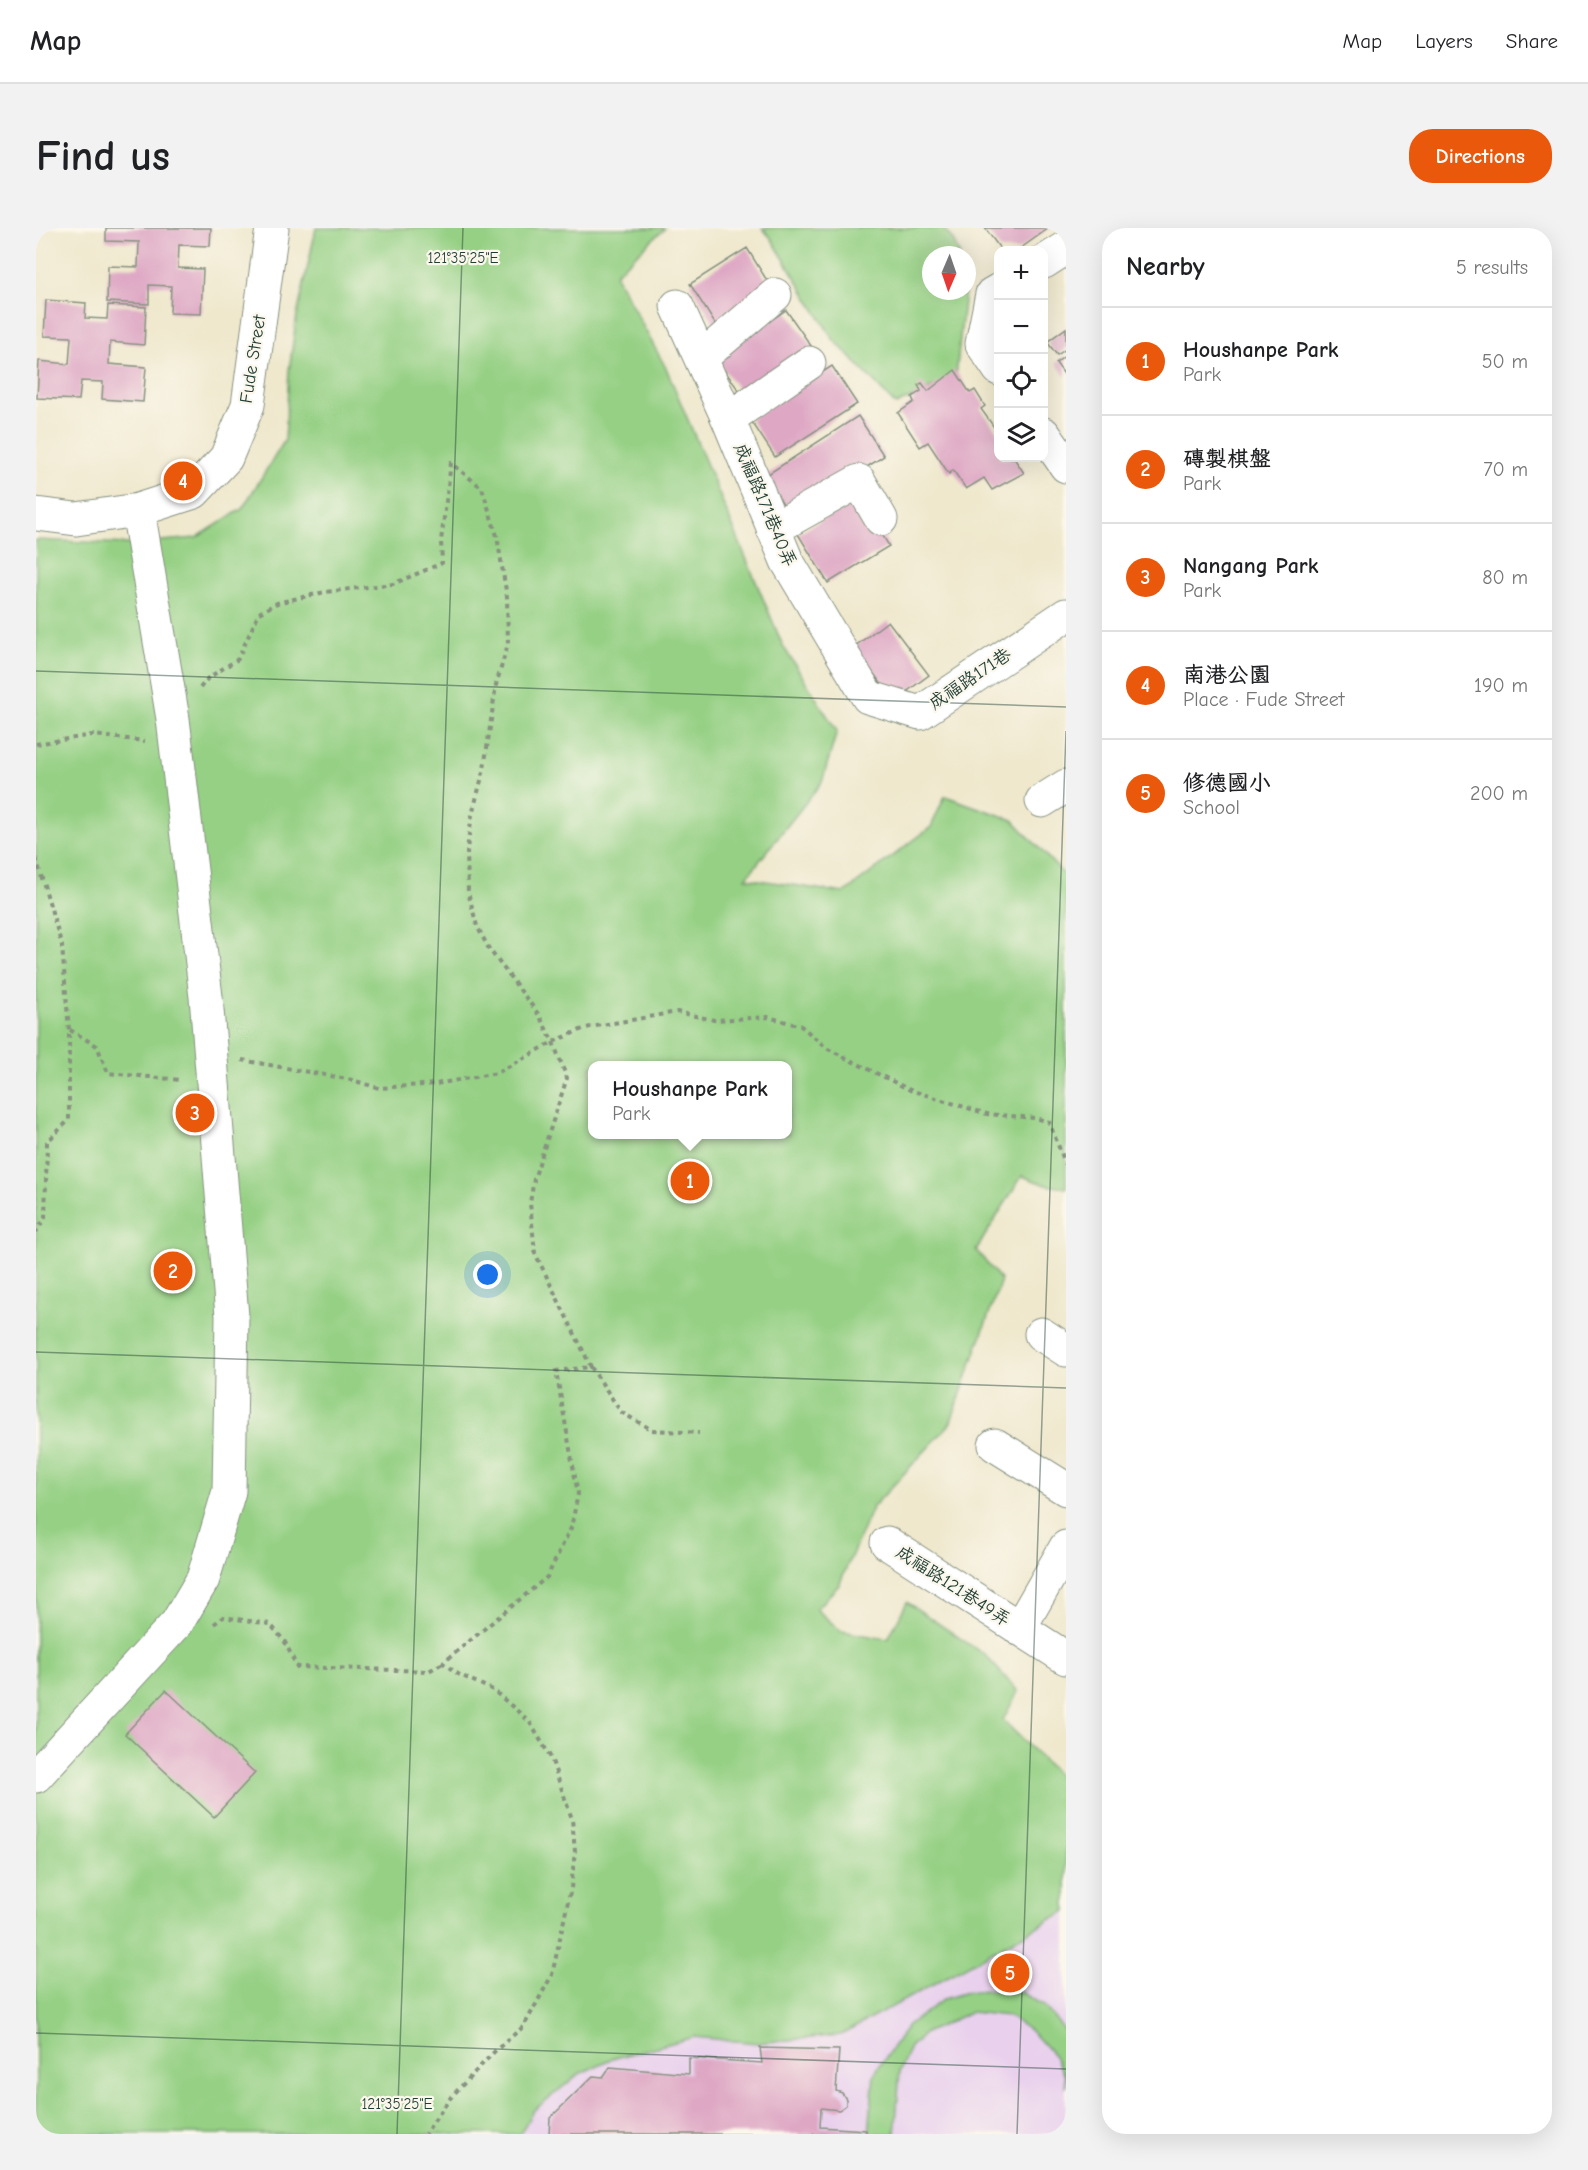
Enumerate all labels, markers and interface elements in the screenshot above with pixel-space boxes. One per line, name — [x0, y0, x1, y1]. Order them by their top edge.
text: Map — [30, 25, 81, 57]
text: Map — [1343, 29, 1382, 53]
text: Layers — [1415, 29, 1473, 53]
text: Share — [1506, 29, 1558, 53]
button: Directions — [1409, 129, 1552, 183]
text: Find us — [36, 132, 170, 181]
north arrow — [922, 246, 976, 300]
map controls — [994, 246, 1048, 462]
button: + — [994, 246, 1048, 300]
text: 121°35'25"E — [427, 249, 499, 267]
text: Nearby — [1126, 252, 1205, 282]
text: 5 results — [1456, 256, 1528, 279]
button: − — [994, 300, 1048, 354]
street label: Fude Street — [236, 312, 270, 405]
text: Houshanpe Park — [1183, 337, 1339, 363]
text: 1 — [1142, 350, 1149, 373]
text: 50 m — [1482, 350, 1528, 373]
button: locate — [994, 354, 1048, 408]
text: Park — [1183, 363, 1221, 386]
button: layers — [994, 408, 1048, 462]
street label: 成福路171巷40弄 — [729, 440, 801, 570]
text: 磚製棋盤 — [1183, 446, 1271, 472]
pin: 4 — [164, 458, 202, 504]
text: 2 — [1141, 458, 1150, 481]
text: 70 m — [1483, 458, 1528, 481]
text: Park — [1183, 472, 1221, 495]
text: Nangang Park — [1183, 553, 1318, 579]
text: 3 — [1141, 566, 1150, 589]
text: 80 m — [1482, 566, 1528, 589]
text: Park — [1183, 579, 1221, 602]
street label: 成福路171巷 — [925, 644, 1015, 714]
text: 南港公園 — [1183, 662, 1271, 688]
text: 4 — [1141, 674, 1150, 697]
text: 190 m — [1474, 674, 1528, 697]
text: Place · Fude Street — [1183, 688, 1345, 711]
text: 修德國小 — [1183, 770, 1271, 796]
text: 5 — [1140, 782, 1151, 805]
text: 200 m — [1470, 782, 1528, 805]
text: School — [1183, 796, 1240, 819]
popup — [588, 1061, 792, 1139]
text: Houshanpe Park — [612, 1076, 768, 1102]
pin: 3 — [176, 1090, 214, 1136]
text: Park — [612, 1102, 651, 1125]
pin: 1 — [670, 1158, 710, 1204]
pin: 2 — [154, 1248, 192, 1294]
your location — [473, 1260, 502, 1289]
street label: 成福路121巷49弄 — [892, 1541, 1014, 1631]
pin: 5 — [990, 1950, 1030, 1996]
text: 121°35'25"E — [361, 2095, 433, 2113]

